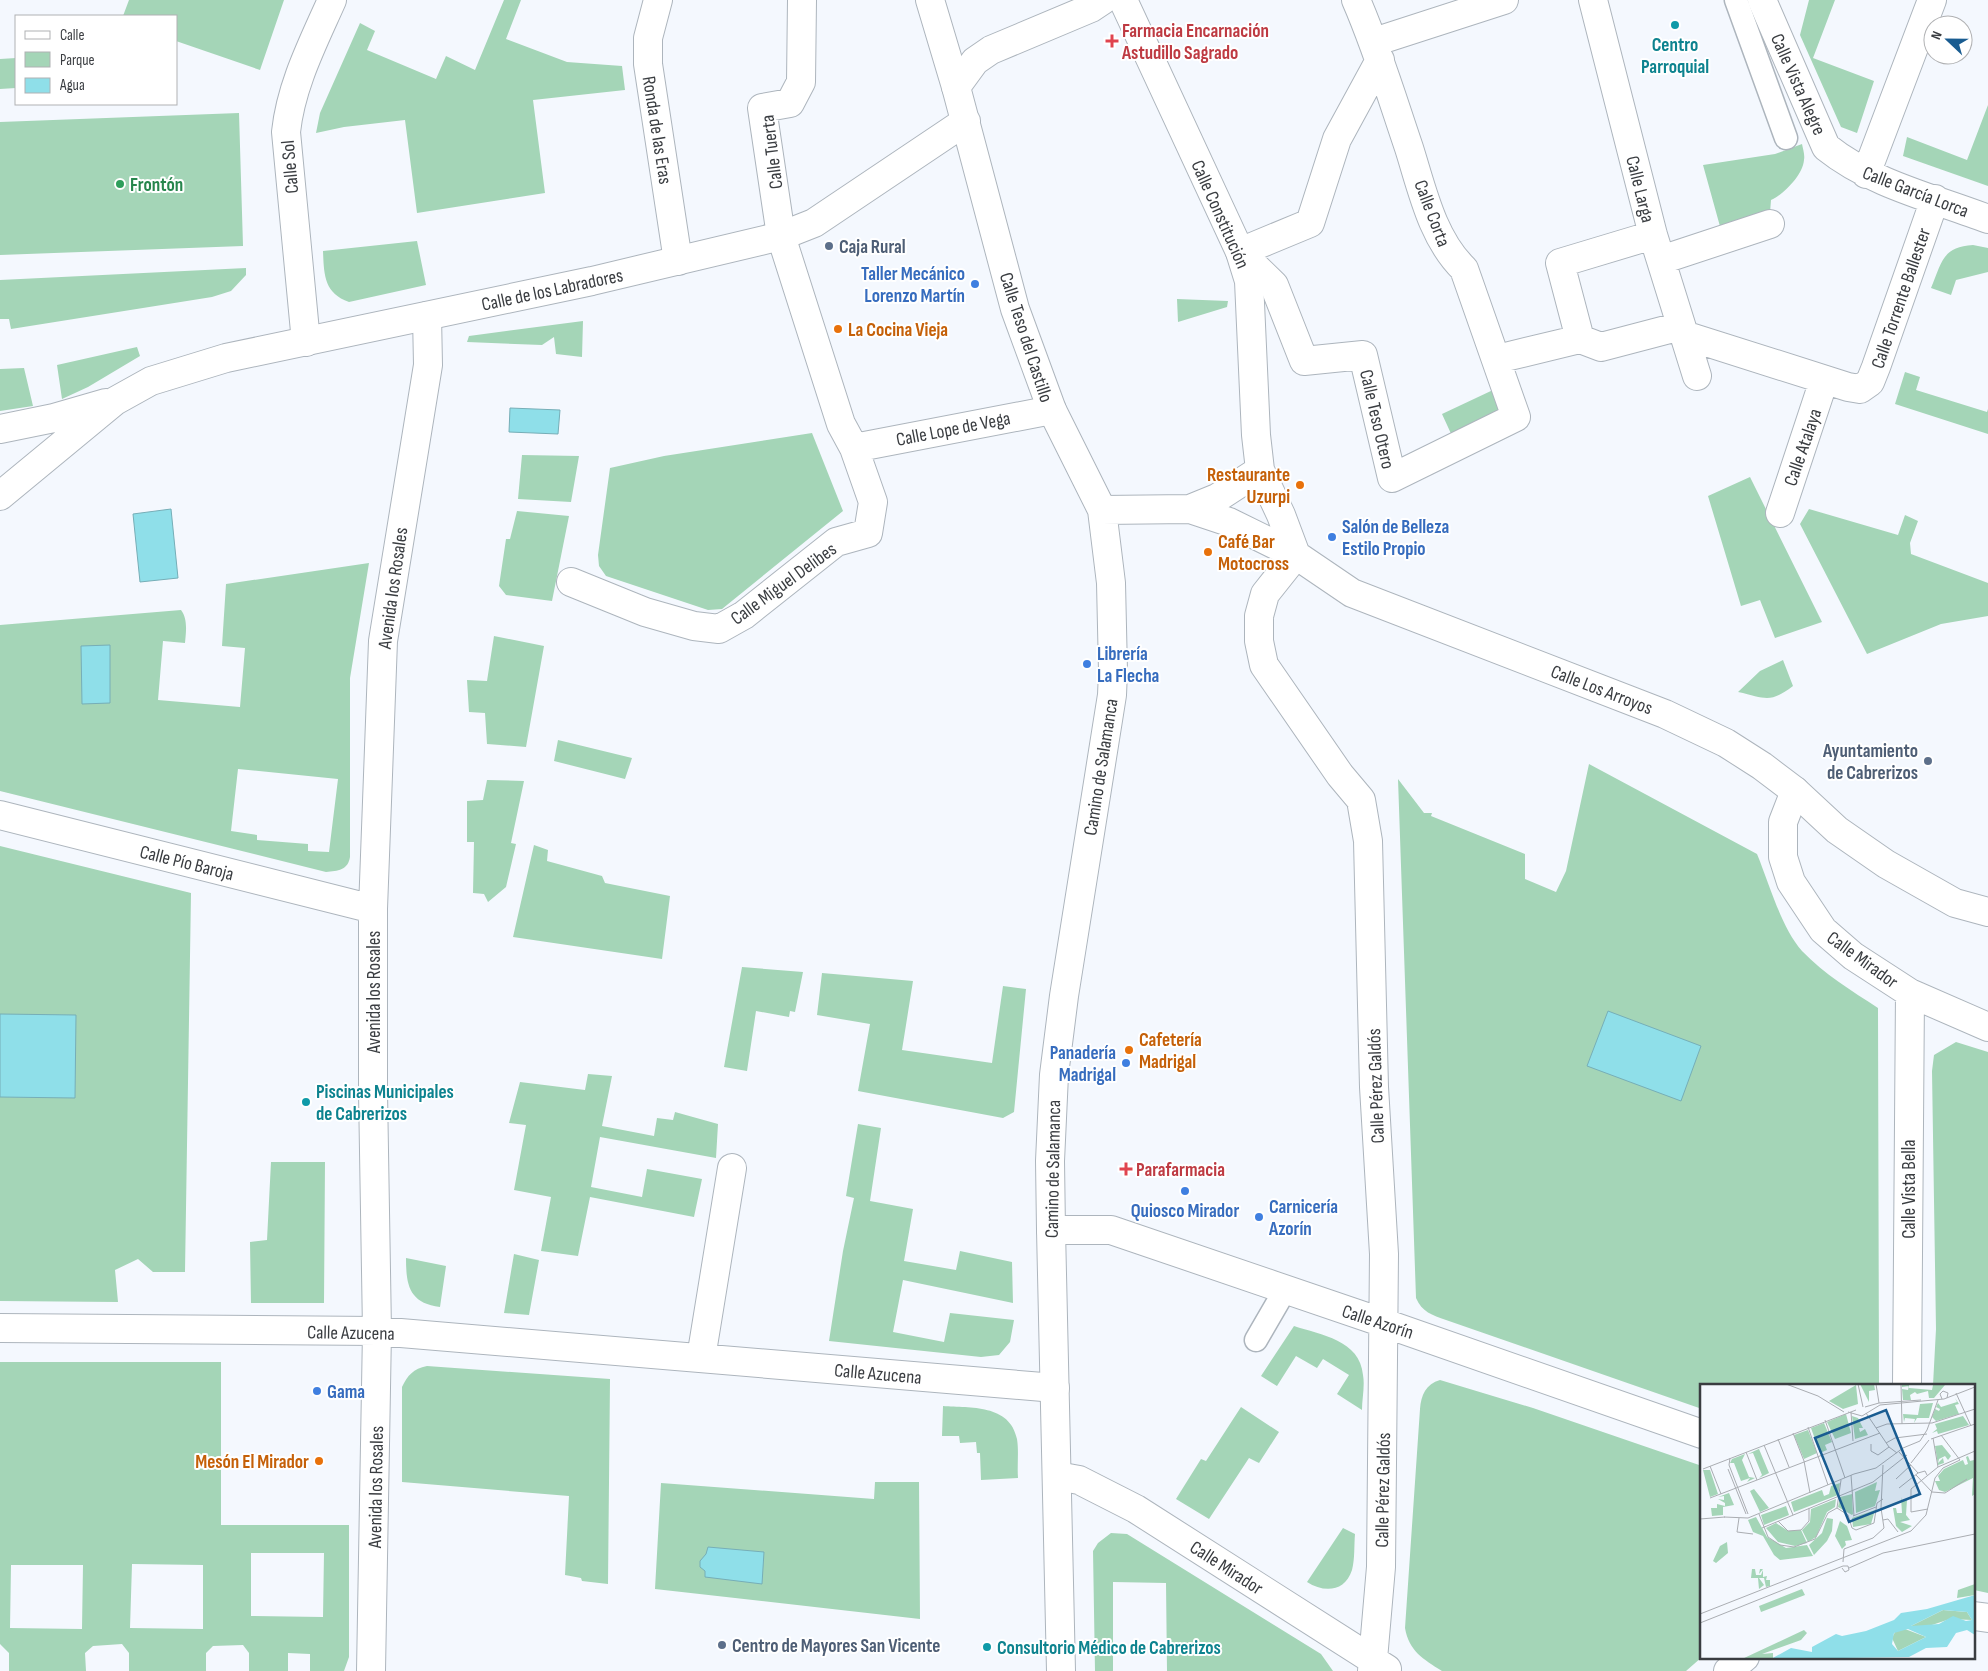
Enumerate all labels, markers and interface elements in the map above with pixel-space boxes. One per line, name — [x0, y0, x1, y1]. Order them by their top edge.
legend — [15, 15, 178, 105]
north arrow — [1923, 15, 1973, 65]
marker: Centro Parroquial — [1669, 19, 1681, 31]
place label: Farmacia Encarnación Astudillo Sagrado — [1121, 20, 1269, 65]
text: Calle — [60, 26, 84, 45]
text: N — [1927, 29, 1946, 42]
street label: Calle Vista Alegre — [1765, 30, 1830, 139]
place label: Centro Parroquial — [1641, 34, 1709, 79]
marker: Farmacia Encarnación Astudillo Sagrado — [1106, 35, 1118, 47]
text: Parque — [60, 51, 95, 70]
street label: Ronda de las Eras — [637, 74, 676, 186]
text: Agua — [59, 76, 85, 95]
street label: Calle Tuerta — [757, 113, 788, 190]
street label: Calle Sol — [277, 139, 304, 195]
street label: Calle Larga — [1620, 154, 1659, 225]
street label: Calle Constitución — [1186, 157, 1254, 272]
street label: Calle García Lorca — [1859, 162, 1972, 223]
place label: Frontón — [130, 174, 183, 197]
street label: Calle Corta — [1408, 177, 1455, 250]
marker: Frontón — [114, 178, 126, 190]
street label: Calle Torrente Ballester — [1867, 225, 1936, 372]
place label: Caja Rural — [839, 236, 906, 259]
marker: Caja Rural — [823, 240, 835, 252]
place label: Taller Mecánico Lorenzo Martín — [861, 263, 965, 308]
street label: Calle de los Labradores — [480, 264, 625, 317]
street label: Calle Teso del Castillo — [994, 270, 1057, 405]
marker: Taller Mecánico Lorenzo Martín — [969, 278, 981, 290]
place label: La Cocina Vieja — [848, 319, 948, 342]
marker: La Cocina Vieja — [832, 323, 844, 335]
street label: Calle Teso Otero — [1354, 367, 1399, 471]
street label: Calle Atalaya — [1779, 406, 1827, 489]
street label: Calle Lope de Vega — [894, 407, 1012, 452]
place label: Restaurante Uzurpi — [1207, 464, 1290, 509]
marker: Restaurante Uzurpi — [1294, 479, 1306, 491]
place label: Salón de Belleza Estilo Propio — [1342, 516, 1449, 561]
street label: Avenida los Rosales — [373, 526, 413, 651]
place label: Café Bar Motocross — [1218, 531, 1289, 576]
marker: Salón de Belleza Estilo Propio — [1326, 531, 1338, 543]
street label: Calle Miguel Delibes — [726, 538, 841, 630]
marker: Café Bar Motocross — [1202, 546, 1214, 558]
place label: Librería La Flecha — [1097, 643, 1159, 688]
marker: Librería La Flecha — [1081, 658, 1093, 670]
street label: Calle Los Arroyos — [1547, 660, 1656, 720]
street label: Camino de Salamanca — [1079, 697, 1124, 837]
place label: Ayuntamiento de Cabrerizos — [1822, 740, 1918, 785]
marker: Ayuntamiento de Cabrerizos — [1922, 755, 1934, 767]
street label: Calle Pío Baroja — [137, 841, 236, 886]
street label: Calle Mirador — [1822, 927, 1903, 994]
street label: Avenida los Rosales — [363, 931, 386, 1054]
street label: Calle Pérez Galdós — [1363, 1028, 1390, 1144]
place label: Cafetería Madrigal — [1139, 1029, 1202, 1074]
place label: Panadería Madrigal — [1050, 1042, 1116, 1087]
marker: Cafetería Madrigal — [1123, 1044, 1135, 1056]
marker: Panadería Madrigal — [1120, 1057, 1132, 1069]
place label: Piscinas Municipales de Cabrerizos — [316, 1081, 454, 1126]
marker: Piscinas Municipales de Cabrerizos — [300, 1096, 312, 1108]
street label: Camino de Salamanca — [1041, 1100, 1066, 1238]
street label: Calle Vista Bella — [1898, 1139, 1921, 1239]
place label: Parafarmacia — [1136, 1159, 1225, 1182]
marker: Parafarmacia — [1120, 1163, 1132, 1175]
marker: Quiosco Mirador — [1179, 1185, 1191, 1197]
place label: Carnicería Azorín — [1268, 1196, 1338, 1241]
place label: Quiosco Mirador — [1131, 1200, 1239, 1223]
marker: Carnicería Azorín — [1253, 1211, 1265, 1223]
street label: Calle Azorín — [1339, 1300, 1416, 1345]
street label: Calle Azucena — [307, 1321, 395, 1346]
street label: Calle Azucena — [833, 1359, 923, 1390]
place label: Gama — [327, 1381, 365, 1404]
inset map — [1700, 1384, 1976, 1658]
marker: Gama — [311, 1385, 323, 1397]
street label: Avenida los Rosales — [364, 1425, 389, 1549]
street label: Calle Pérez Galdós — [1371, 1432, 1396, 1548]
place label: Mesón El Mirador — [195, 1451, 309, 1474]
marker: Mesón El Mirador — [313, 1455, 325, 1467]
street label: Calle Mirador — [1185, 1536, 1267, 1601]
place label: Centro de Mayores San Vicente — [732, 1635, 940, 1658]
place label: Consultorio Médico de Cabrerizos — [997, 1637, 1221, 1660]
marker: Centro de Mayores San Vicente — [716, 1639, 728, 1651]
marker: Consultorio Médico de Cabrerizos — [981, 1641, 993, 1653]

